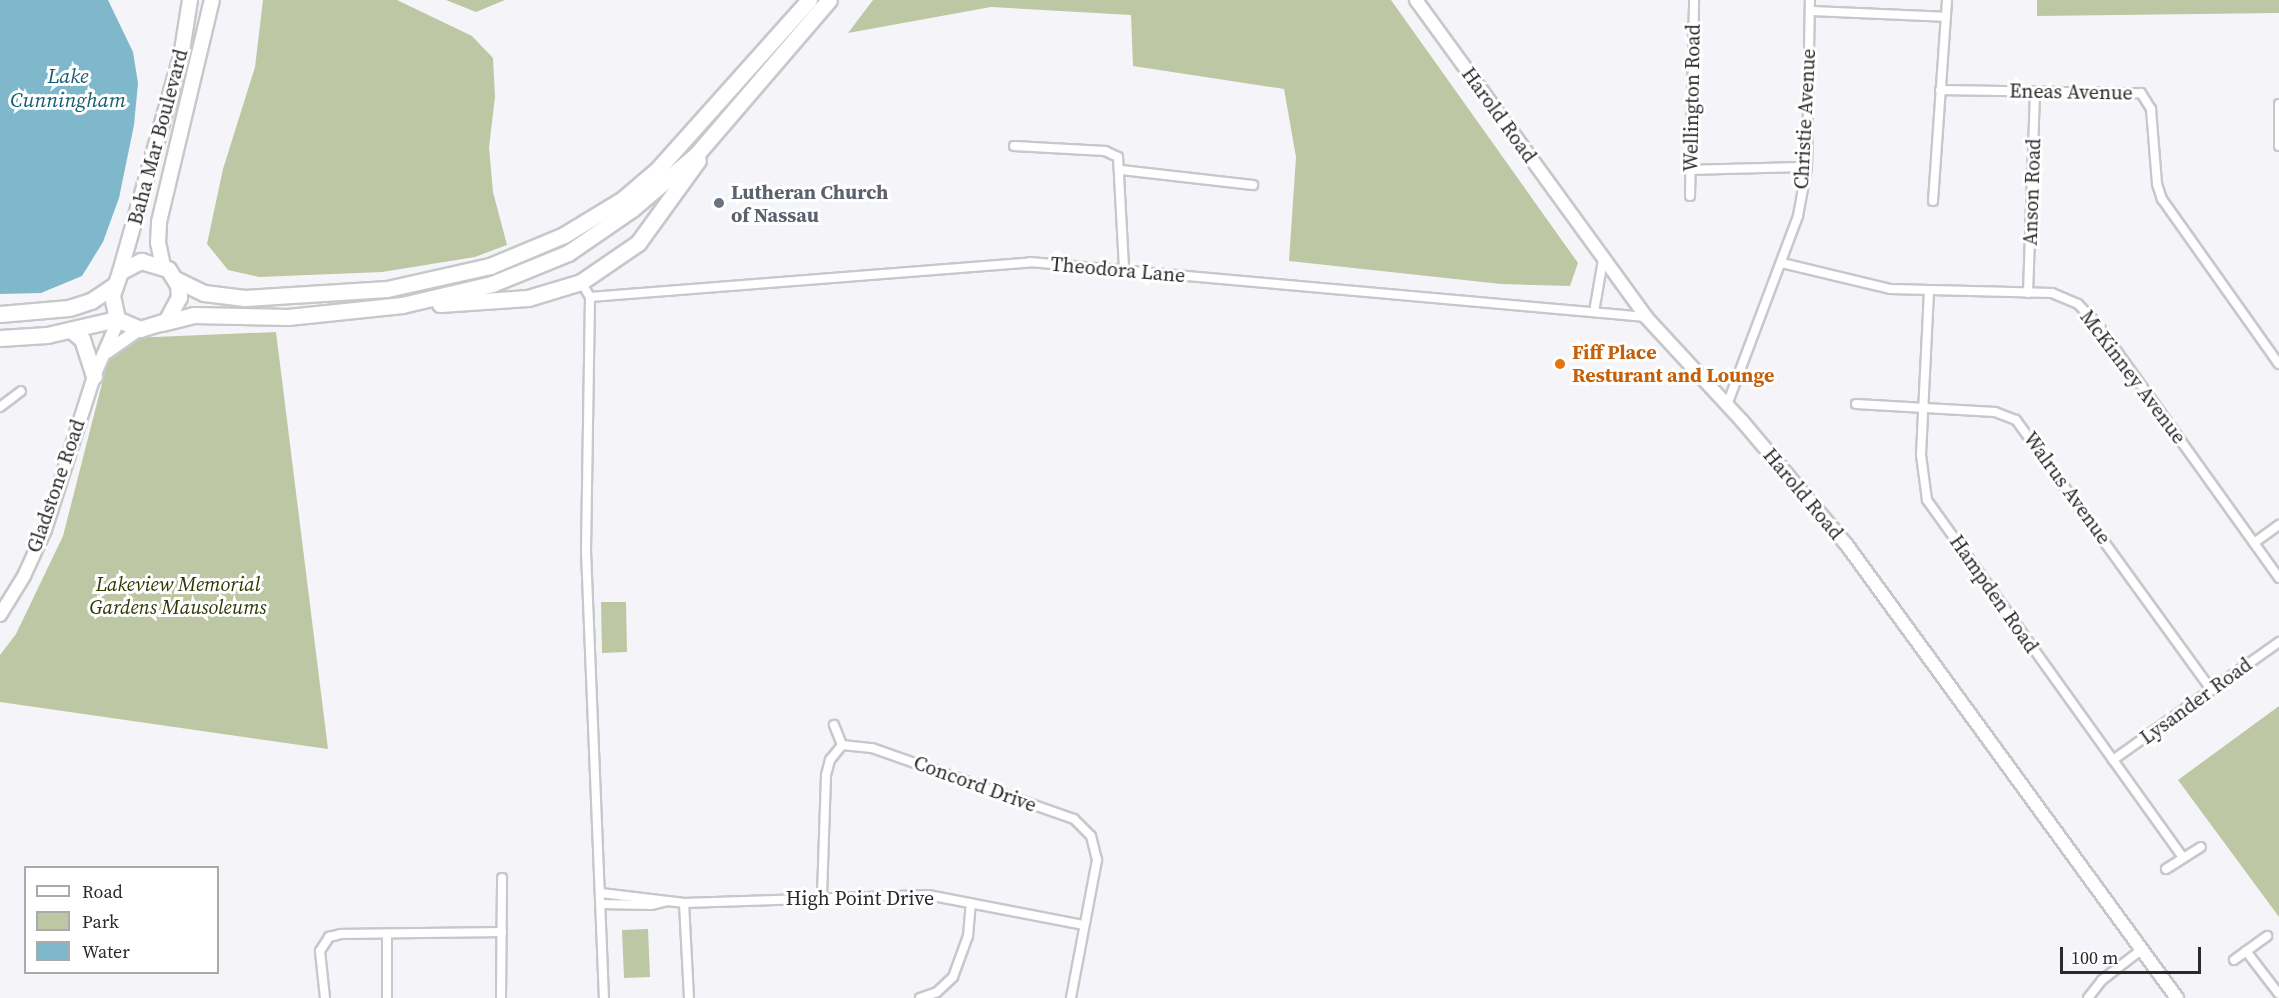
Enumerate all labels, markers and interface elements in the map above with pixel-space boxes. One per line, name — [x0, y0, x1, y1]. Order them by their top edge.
street label: Wellington Road — [1679, 24, 1705, 172]
street label: Baha Mar Boulevard — [123, 47, 193, 227]
street label: Christie Avenue — [1789, 48, 1821, 190]
water label: Lake Cunningham — [10, 63, 126, 113]
street label: Harold Road — [1456, 63, 1542, 167]
street label: Eneas Avenue — [2009, 79, 2133, 105]
street label: Anson Road — [2018, 138, 2046, 246]
place label: Lutheran Church of Nassau — [731, 180, 888, 227]
marker: Lutheran Church of Nassau — [712, 196, 726, 210]
street label: Theodora Lane — [1050, 252, 1186, 288]
street label: McKinney Avenue — [2075, 305, 2191, 449]
place label: Fiff Place Resturant and Lounge — [1572, 340, 1774, 387]
marker: Fiff Place Resturant and Lounge — [1553, 357, 1567, 371]
street label: Gladstone Road — [22, 416, 90, 556]
street label: Walrus Avenue — [2018, 427, 2116, 549]
street label: Harold Road — [1758, 443, 1848, 545]
street label: Hampden Road — [1944, 530, 2044, 658]
park label: Lakeview Memorial Gardens Mausoleums — [89, 573, 267, 620]
street label: Lysander Road — [2135, 652, 2257, 750]
street label: Concord Drive — [910, 751, 1040, 817]
legend — [24, 866, 219, 974]
text: Road — [82, 879, 123, 904]
street label: High Point Drive — [786, 886, 934, 910]
text: Park — [82, 909, 119, 934]
scale bar — [2063, 935, 2204, 973]
text: Water — [82, 939, 130, 964]
text: 100 m — [2071, 945, 2118, 970]

